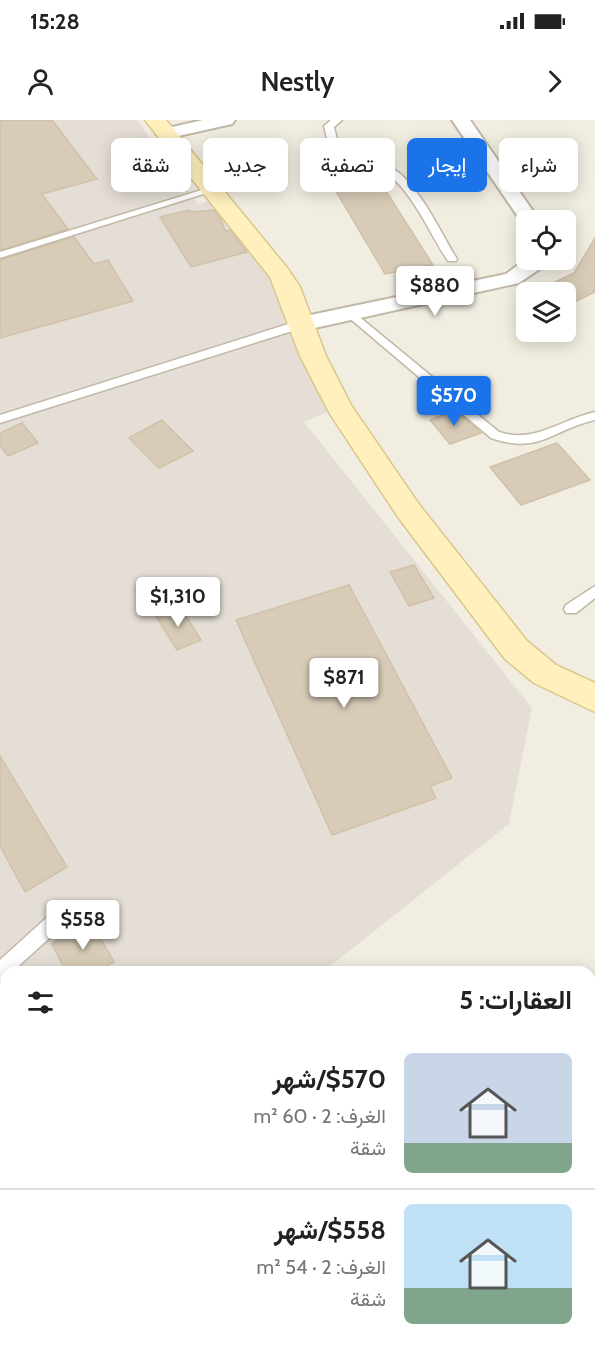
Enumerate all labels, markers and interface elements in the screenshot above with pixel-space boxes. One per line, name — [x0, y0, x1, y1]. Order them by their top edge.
text: 15:28 — [30, 8, 80, 35]
icon: person — [24, 65, 57, 98]
text: Nestly — [261, 65, 335, 98]
icon: forward — [538, 65, 571, 98]
chip: شقة — [111, 138, 191, 192]
chip: جديد — [203, 138, 288, 192]
chip: تصفية — [300, 138, 395, 192]
chip: إيجار — [407, 138, 487, 192]
chip: شراء — [499, 138, 578, 192]
map controls — [516, 210, 576, 342]
button: locate — [516, 210, 576, 270]
pin: $880 — [399, 266, 471, 317]
text: $880 — [410, 273, 460, 297]
button: layers — [516, 282, 576, 342]
pin: $570 — [418, 376, 490, 427]
text: $570 — [431, 383, 477, 407]
pin: $1,310 — [129, 577, 227, 628]
text: $1,310 — [150, 584, 206, 608]
pin: $871 — [308, 658, 380, 709]
text: $871 — [323, 665, 365, 689]
pin: $558 — [47, 900, 119, 951]
text: $558 — [60, 907, 106, 931]
text: العقارات: 5 — [459, 984, 572, 1016]
icon: filters — [24, 986, 57, 1019]
text: $570/شهر — [272, 1063, 386, 1095]
icon: home — [452, 1077, 524, 1149]
text: الغرف: 2 · 60 m² — [254, 1104, 386, 1128]
text: شقة — [350, 1136, 386, 1160]
text: $558/شهر — [274, 1214, 386, 1246]
icon: home — [452, 1228, 524, 1300]
text: الغرف: 2 · 54 m² — [256, 1255, 386, 1279]
text: شقة — [350, 1287, 386, 1311]

